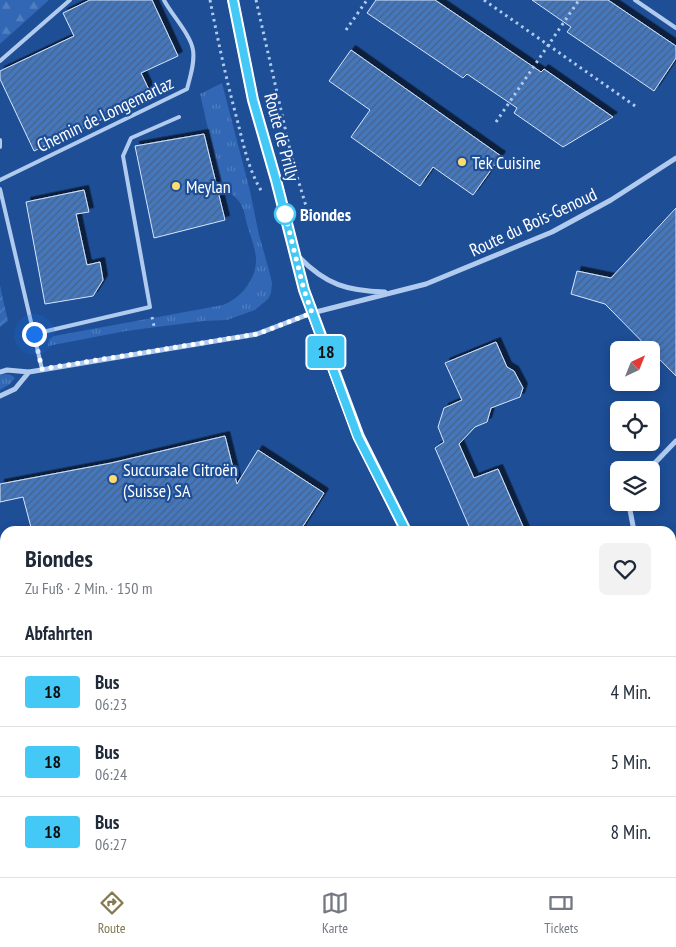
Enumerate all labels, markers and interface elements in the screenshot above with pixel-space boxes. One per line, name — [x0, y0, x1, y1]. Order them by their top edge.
street label: Chemin de Longemarlaz — [33, 71, 177, 157]
street label: Route de Prilly — [259, 90, 305, 184]
place label: Tek Cuisine — [472, 151, 541, 174]
marker: Tek Cuisine — [456, 156, 468, 168]
place label: Meylan — [186, 175, 231, 198]
marker: Meylan — [170, 180, 182, 192]
street label: Route du Bois-Genoud — [466, 182, 600, 262]
marker: Biondes — [274, 203, 296, 225]
place label: Biondes — [300, 203, 351, 226]
your location — [22, 322, 47, 347]
line badge: 18 — [304, 336, 348, 368]
text: 18 — [317, 340, 335, 363]
north arrow — [610, 341, 660, 391]
map controls — [610, 341, 660, 511]
button: locate — [610, 401, 660, 451]
place label: Succursale Citroën (Suisse) SA — [123, 458, 238, 502]
button: layers — [610, 461, 660, 511]
marker: Succursale Citroën (Suisse) SA — [107, 473, 119, 485]
text: Biondes — [25, 543, 93, 574]
button: heart — [599, 543, 651, 595]
text: Zu Fuß · 2 Min. · 150 m — [25, 578, 152, 598]
text: Abfahrten — [25, 621, 92, 645]
text: Bus — [95, 670, 119, 694]
text: 18 — [44, 680, 61, 703]
text: 4 Min. — [610, 680, 651, 704]
text: 06:23 — [95, 694, 127, 714]
text: Bus — [95, 740, 119, 764]
text: 18 — [44, 750, 61, 773]
text: 5 Min. — [610, 750, 651, 774]
text: 06:24 — [95, 764, 127, 784]
text: Bus — [95, 810, 119, 834]
text: 18 — [44, 820, 61, 843]
text: 8 Min. — [610, 820, 651, 844]
text: 06:27 — [95, 834, 127, 854]
tab: Route — [98, 889, 126, 937]
tab: Karte — [321, 889, 349, 937]
tab: Tickets — [544, 889, 578, 937]

